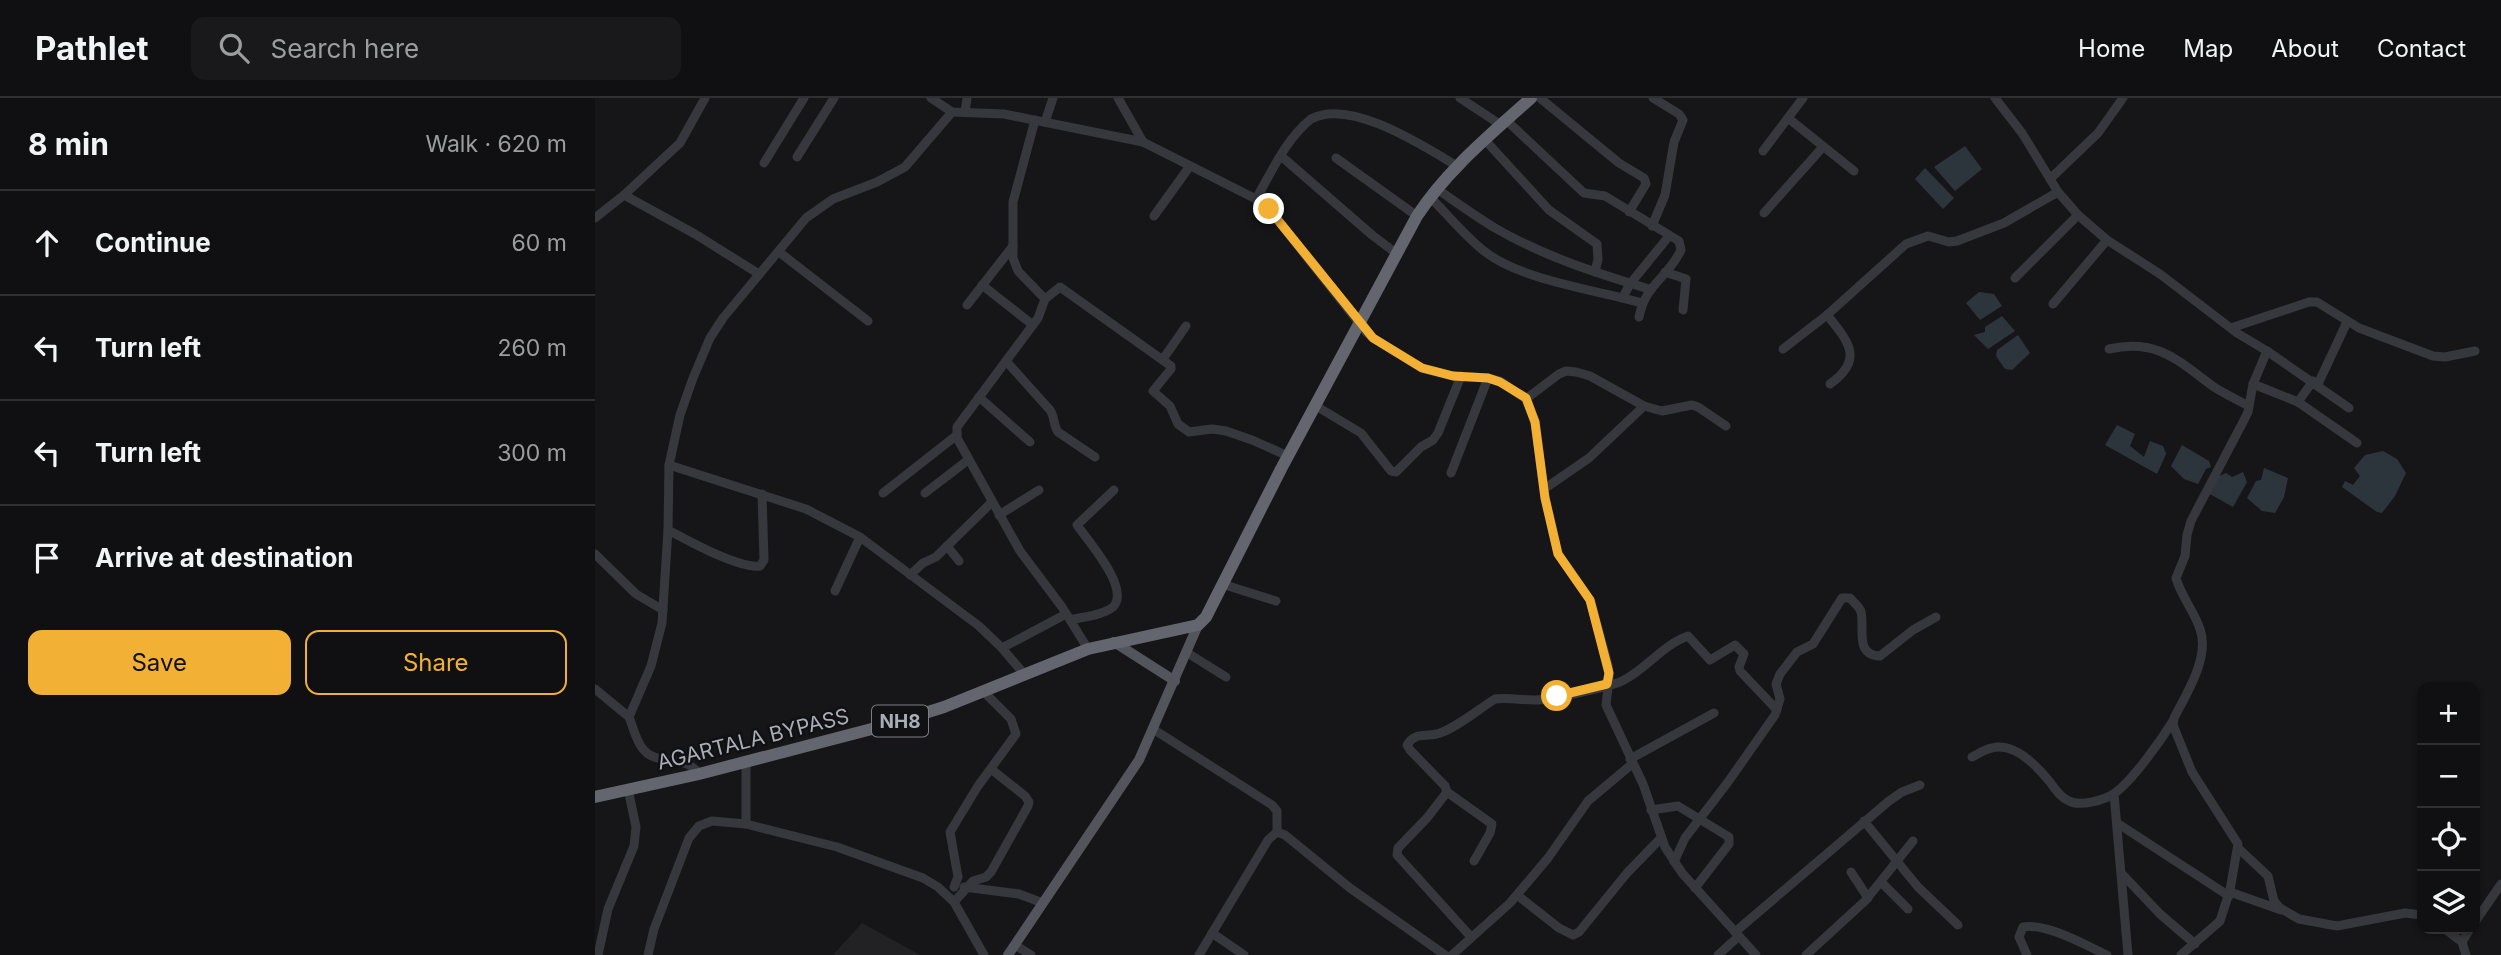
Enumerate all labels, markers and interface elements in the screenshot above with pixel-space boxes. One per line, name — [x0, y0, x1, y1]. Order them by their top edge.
search box — [191, 17, 681, 80]
text: Pathlet — [35, 28, 149, 68]
icon: search — [215, 29, 253, 67]
text: Search here — [271, 33, 419, 64]
text: Home — [2078, 34, 2145, 63]
text: Map — [2183, 34, 2233, 63]
text: About — [2271, 34, 2339, 63]
text: Contact — [2377, 34, 2466, 63]
text: 8 min — [28, 126, 109, 162]
text: Walk · 620 m — [425, 130, 567, 158]
route end — [1253, 193, 1284, 224]
icon: ahead — [28, 224, 66, 262]
text: Continue — [95, 227, 211, 258]
text: 60 m — [512, 229, 567, 257]
icon: left — [28, 329, 66, 367]
text: Turn left — [95, 332, 201, 363]
text: 260 m — [498, 334, 567, 362]
icon: left — [28, 434, 66, 472]
text: Turn left — [95, 437, 201, 468]
text: 300 m — [497, 439, 567, 467]
icon: arrive — [28, 539, 66, 577]
text: Arrive at destination — [95, 542, 354, 573]
button: Save — [28, 630, 291, 695]
button: Share — [305, 630, 567, 695]
route start — [1541, 680, 1572, 711]
map controls — [2417, 682, 2480, 934]
button: + — [2417, 682, 2480, 745]
street label: AGARTALA BYPASS — [655, 703, 851, 775]
road number: NH8 — [872, 706, 928, 736]
button: − — [2417, 745, 2480, 808]
button: locate — [2417, 808, 2480, 871]
button: layers — [2417, 871, 2480, 934]

